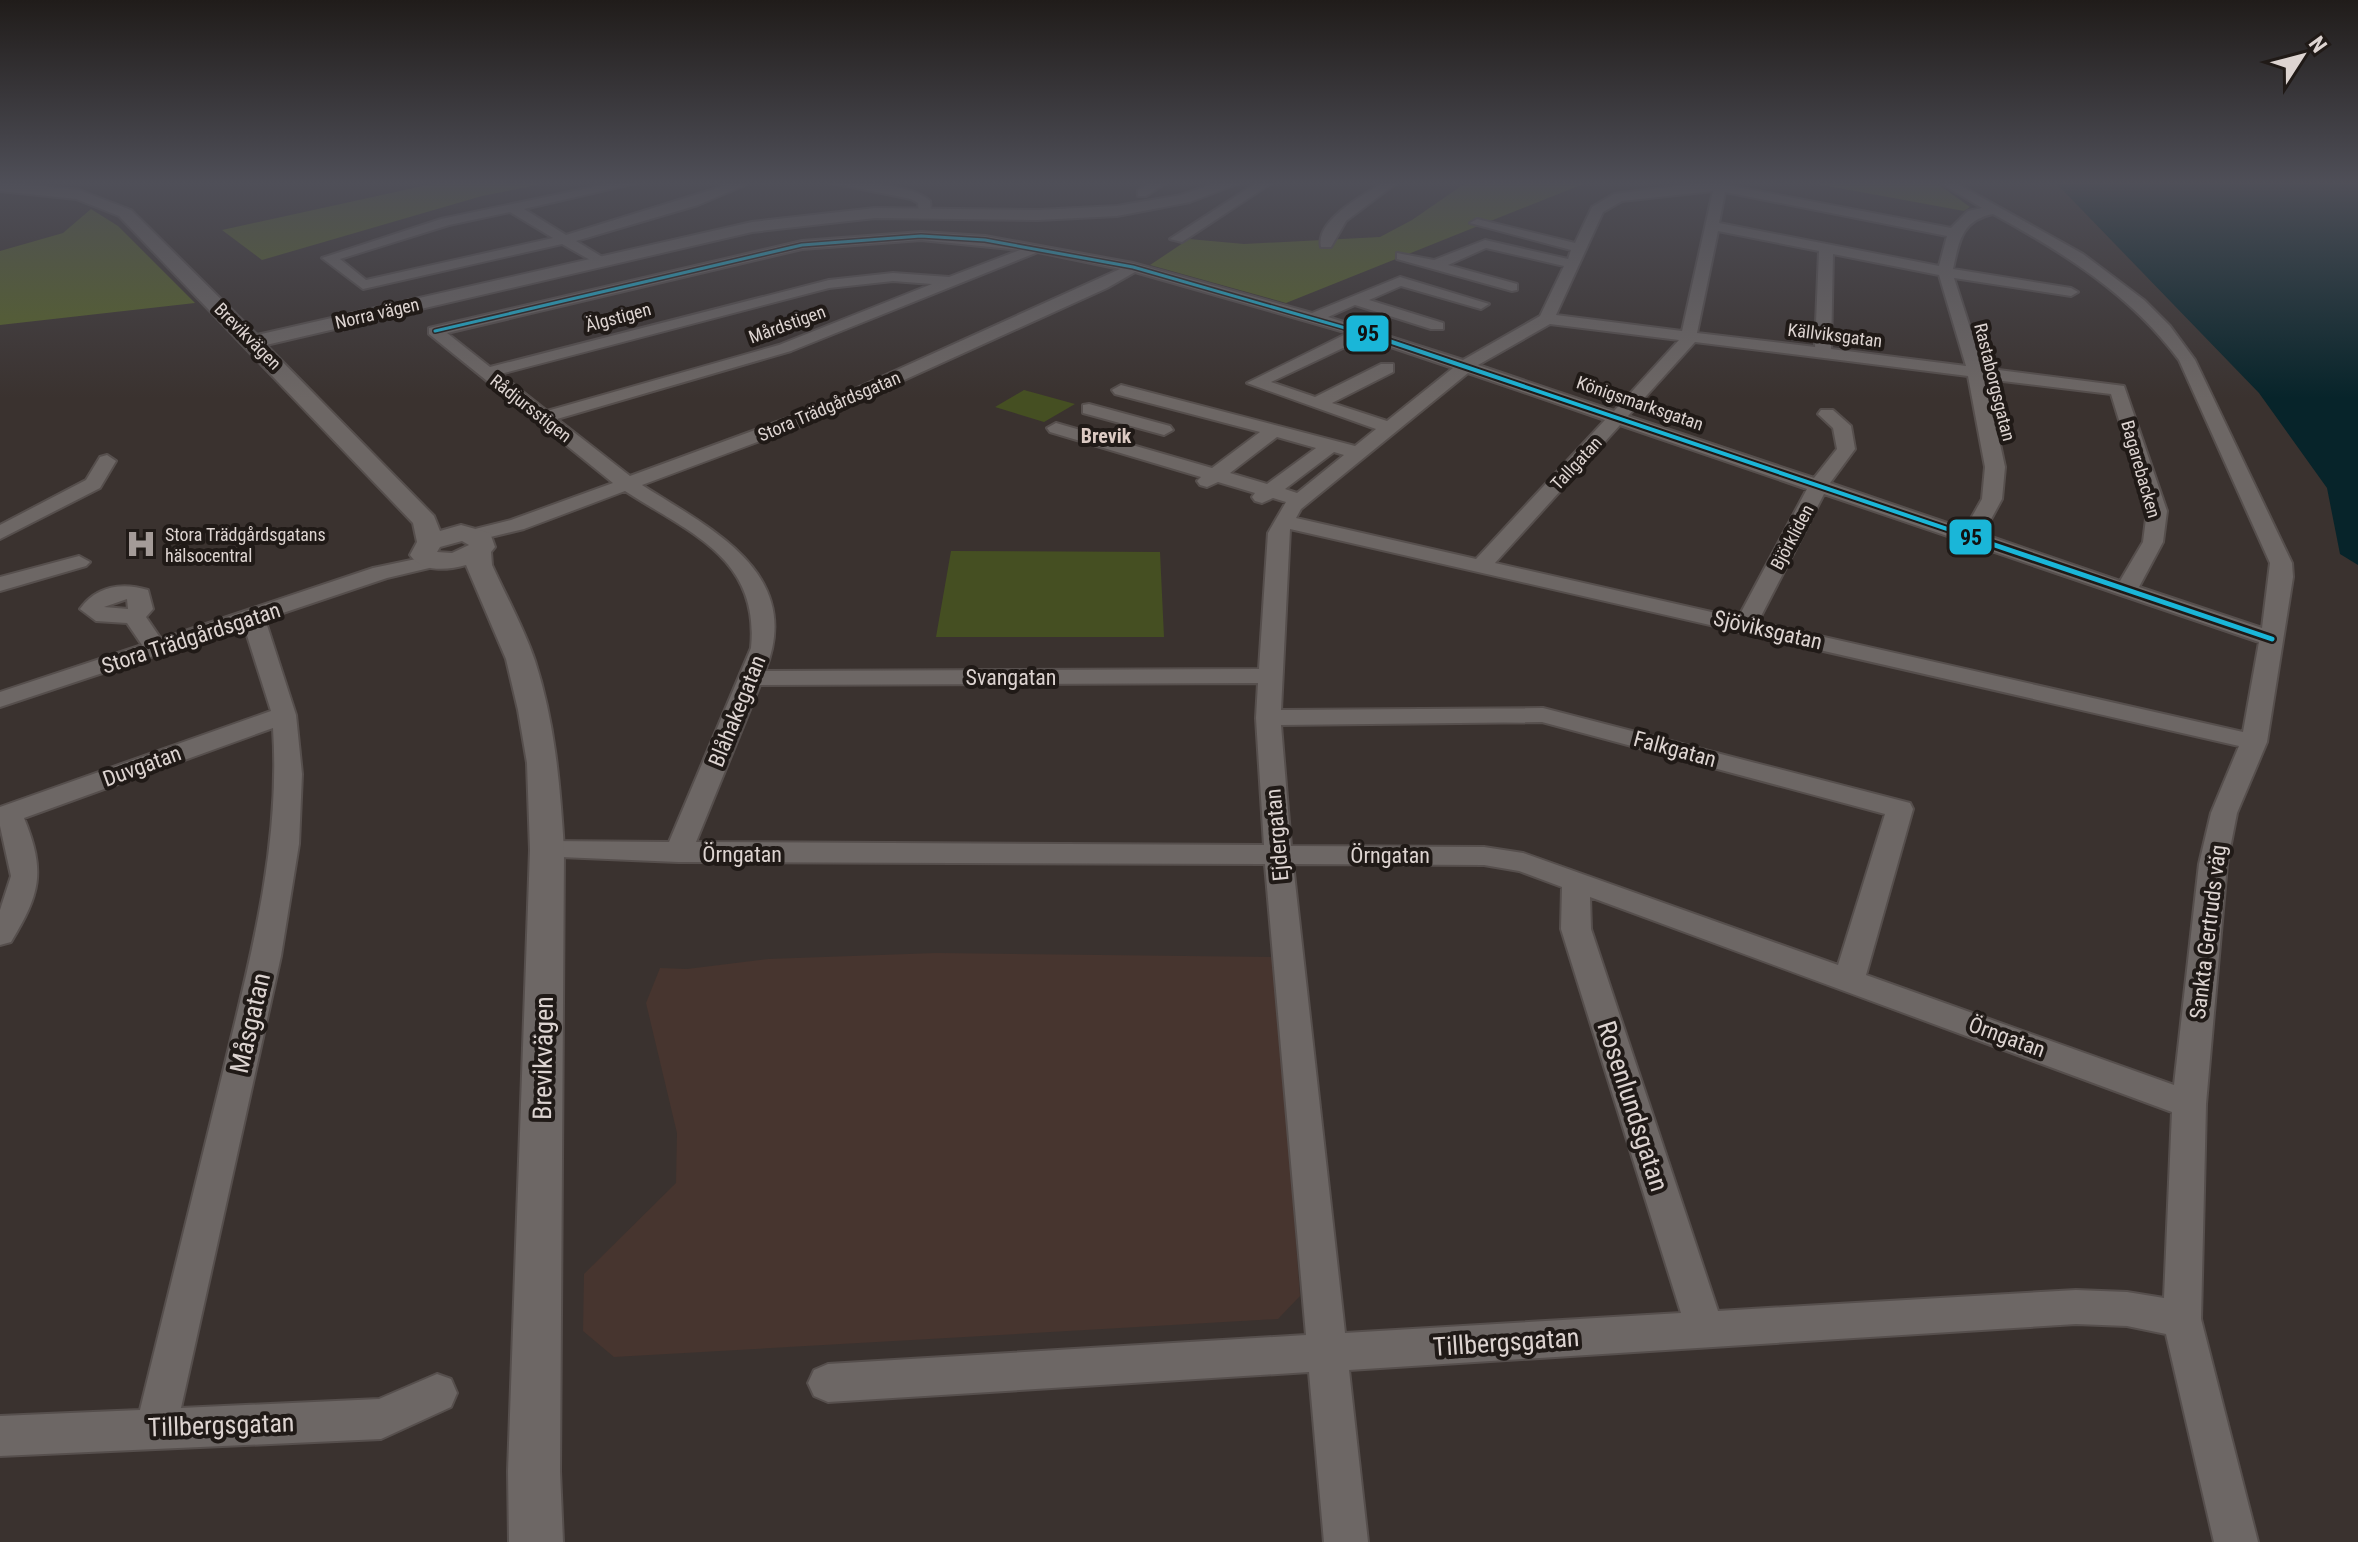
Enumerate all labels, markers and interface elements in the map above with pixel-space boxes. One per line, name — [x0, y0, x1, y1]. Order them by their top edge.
north arrow — [2262, 16, 2342, 96]
text: N — [2304, 32, 2332, 57]
street label: Norra vägen — [333, 293, 421, 333]
street label: Brevikvägen — [210, 298, 286, 374]
street label: Älgstigen — [583, 298, 653, 336]
street label: Mårdstigen — [746, 300, 828, 348]
line badge: 95 — [1345, 314, 1390, 353]
street label: Källviksgatan — [1787, 319, 1883, 351]
text: 95 — [1357, 321, 1379, 346]
street label: Rastaborgsgatan — [1970, 321, 2020, 443]
street label: Stora Trädgårdsgatan — [755, 367, 903, 445]
street label: Rådjursstigen — [486, 370, 576, 446]
street label: Königsmarksgatan — [1574, 371, 1706, 435]
street label: Bagarebacken — [2117, 418, 2165, 520]
district label: Brevik — [1081, 424, 1132, 448]
street label: Tallgatan — [1546, 432, 1606, 494]
street label: Björkliden — [1766, 501, 1818, 573]
line badge: 95 — [1948, 518, 1993, 556]
place label: Stora Trädgårdsgatans hälsocentral — [165, 524, 326, 566]
text: 95 — [1960, 525, 1982, 550]
hospital icon: Stora Trädgårdsgatans hälsocentral — [124, 527, 158, 561]
street label: Stora Trädgårdsgatan — [98, 597, 284, 679]
street label: Sjöviksgatan — [1711, 605, 1825, 655]
street label: Blåhakegatan — [703, 652, 771, 770]
street label: Svangatan — [966, 665, 1056, 690]
street label: Falkgatan — [1631, 726, 1719, 772]
street label: Duvgatan — [99, 740, 185, 792]
street label: Ejdergatan — [1261, 788, 1293, 882]
street label: Örngatan — [702, 842, 782, 867]
street label: Örngatan — [1350, 843, 1430, 868]
street label: Sankta Gertruds väg — [2185, 843, 2231, 1021]
street label: Måsgatan — [224, 970, 276, 1076]
street label: Brevikvägen — [527, 996, 559, 1120]
street label: Örngatan — [1965, 1012, 2049, 1062]
street label: Rosenlundsgatan — [1591, 1017, 1675, 1195]
street label: Tillbergsgatan — [1432, 1322, 1580, 1362]
street label: Tillbergsgatan — [147, 1407, 295, 1443]

